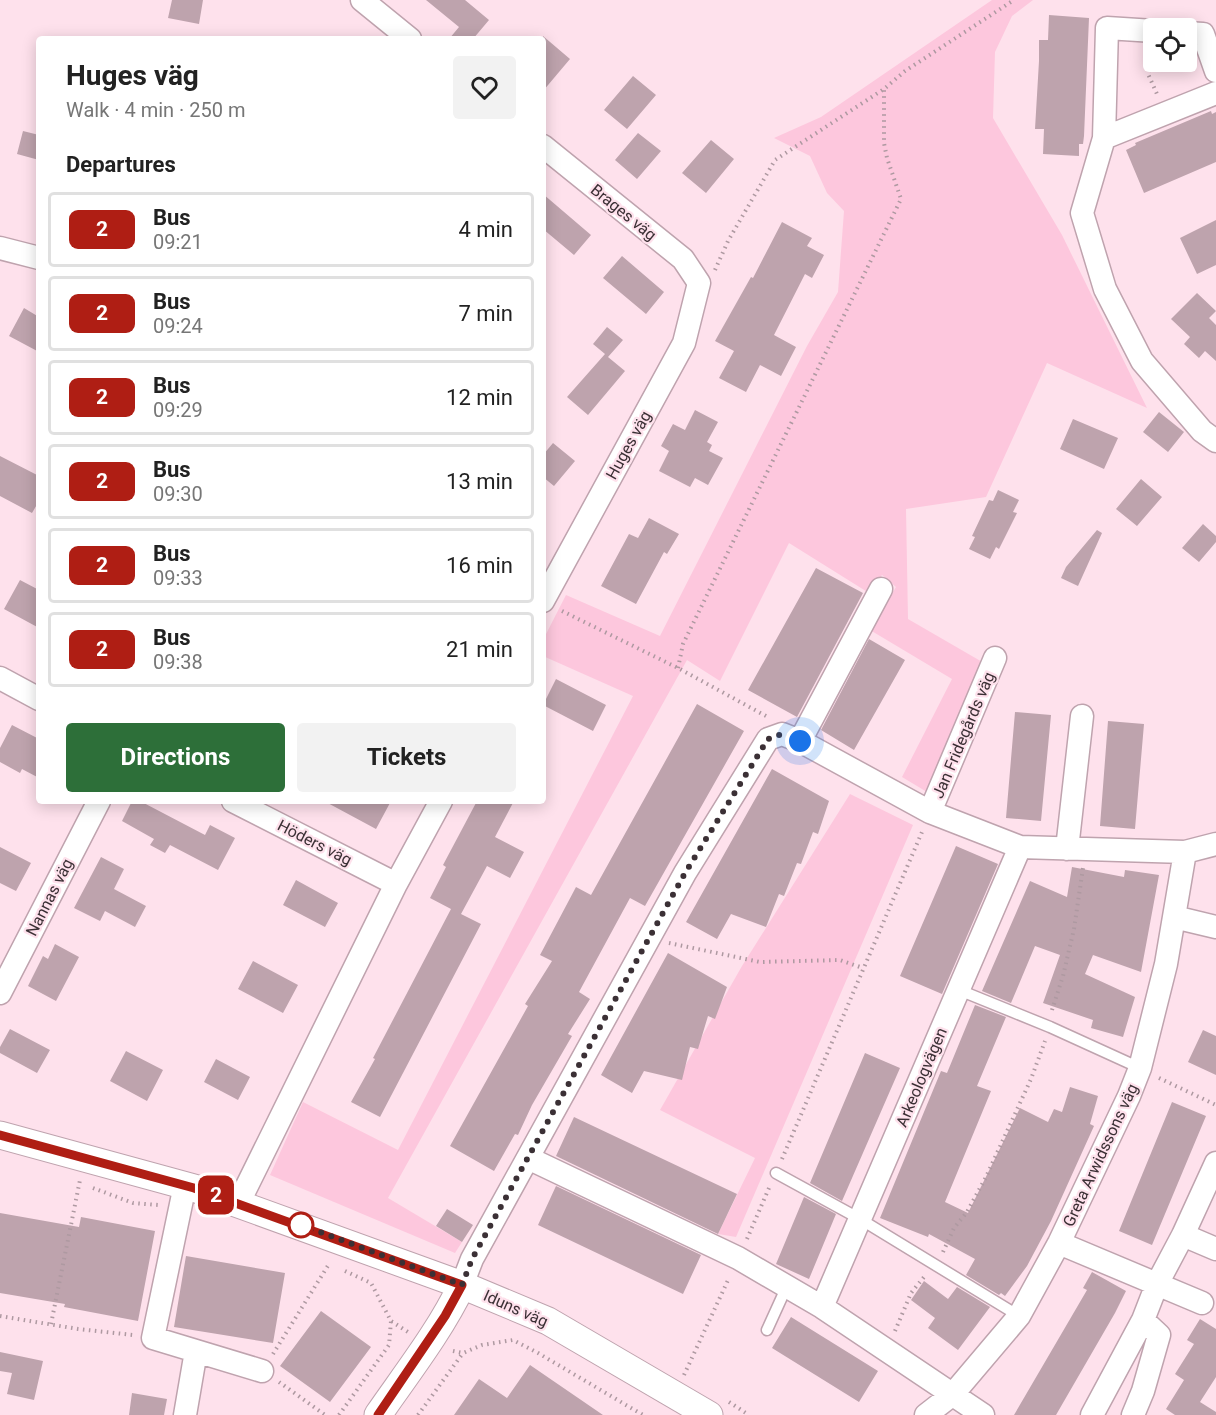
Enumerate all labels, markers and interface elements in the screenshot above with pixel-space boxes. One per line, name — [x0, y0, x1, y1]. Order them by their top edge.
map controls — [1143, 18, 1197, 72]
button: locate — [1143, 18, 1197, 72]
button: heart — [453, 56, 516, 119]
text: Huges väg — [66, 59, 199, 92]
text: Walk · 4 min · 250 m — [66, 98, 245, 122]
text: Departures — [66, 152, 176, 177]
street label: Brages väg — [587, 180, 660, 245]
text: Bus — [153, 205, 191, 230]
text: 2 — [96, 217, 108, 241]
text: 4 min — [458, 217, 513, 242]
text: 09:21 — [153, 230, 203, 254]
text: Bus — [153, 289, 191, 314]
text: 2 — [96, 301, 108, 325]
text: 7 min — [458, 301, 513, 326]
text: 09:24 — [153, 314, 203, 338]
text: Bus — [153, 373, 191, 398]
text: 2 — [96, 385, 108, 409]
text: 12 min — [446, 385, 513, 410]
text: 09:29 — [153, 398, 203, 422]
street label: Huges väg — [602, 408, 655, 483]
text: Bus — [153, 457, 191, 482]
text: 2 — [96, 469, 108, 493]
text: 13 min — [446, 469, 513, 494]
text: 09:30 — [153, 482, 203, 506]
text: Bus — [153, 541, 191, 566]
text: 2 — [96, 553, 108, 577]
text: 16 min — [446, 553, 513, 578]
text: 09:33 — [153, 566, 203, 590]
text: Bus — [153, 625, 191, 650]
text: 2 — [96, 637, 108, 661]
text: 21 min — [446, 637, 513, 662]
text: 09:38 — [153, 650, 203, 674]
street label: Jan Fridegårds väg — [928, 669, 999, 801]
button: Directions — [66, 723, 285, 792]
button: Tickets — [297, 723, 516, 792]
your location — [785, 726, 815, 756]
street label: Höders väg — [274, 816, 355, 869]
street label: Nannas väg — [22, 855, 77, 939]
street label: Arkeologvägen — [892, 1025, 951, 1130]
street label: Greta Arwidssons väg — [1059, 1081, 1142, 1230]
line badge: 2 — [196, 1176, 236, 1214]
text: 2 — [210, 1183, 222, 1207]
unlabelled marker — [288, 1212, 314, 1238]
street label: Iduns väg — [481, 1286, 551, 1331]

